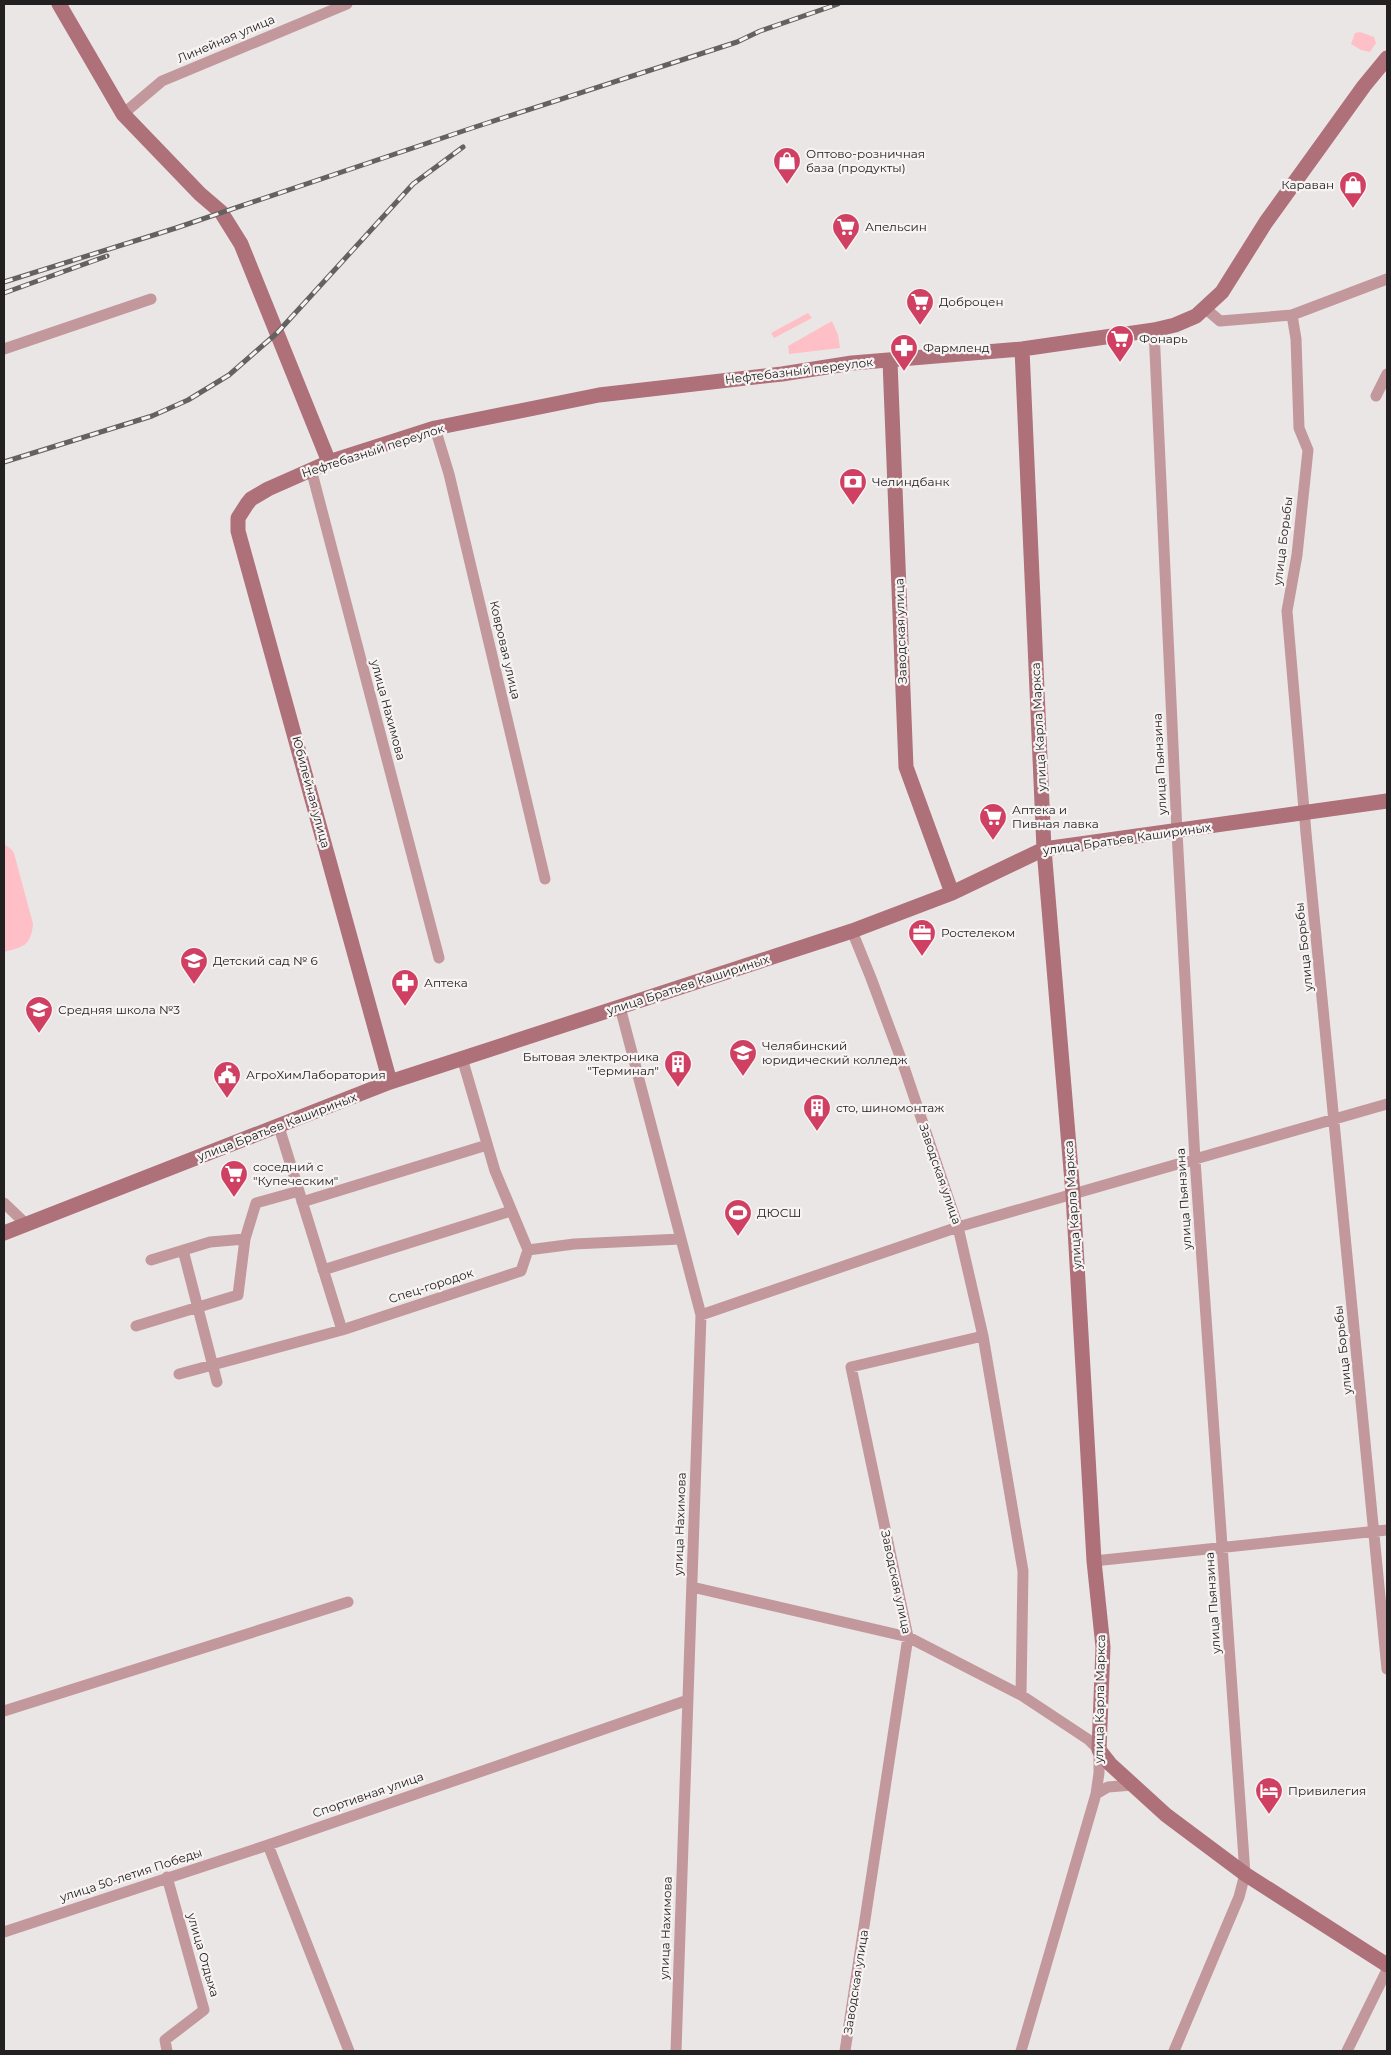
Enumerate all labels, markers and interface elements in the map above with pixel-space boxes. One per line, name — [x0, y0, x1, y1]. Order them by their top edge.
street label: Линейная улица — [175, 11, 277, 66]
shop icon: Оптово-розничная база (продукты) — [772, 146, 802, 185]
place label: Оптово-розничная база (продукты) — [806, 146, 925, 175]
shop icon: Караван — [1338, 170, 1368, 209]
place label: Караван — [1281, 177, 1334, 192]
supermarket icon: Апельсин — [831, 212, 861, 251]
place label: Апельсин — [865, 219, 927, 234]
supermarket icon: Доброцен — [905, 287, 935, 326]
place label: Доброцен — [939, 294, 1003, 309]
supermarket icon: Фонарь — [1105, 324, 1135, 363]
place label: Фонарь — [1139, 331, 1188, 346]
pharmacy icon: Фармленд — [889, 333, 919, 372]
place label: Фармленд — [923, 340, 990, 355]
street label: Нефтебазный переулок — [724, 354, 874, 387]
street label: Нефтебазный переулок — [300, 420, 446, 481]
bank icon: Челиндбанк — [838, 467, 868, 506]
place label: Челиндбанк — [872, 474, 950, 489]
street label: улица Борьбы — [1269, 496, 1295, 587]
street label: Заводская улица — [891, 578, 910, 684]
street label: Ковровая улица — [487, 599, 524, 701]
street label: улица Нахимова — [368, 657, 409, 762]
street label: улица Карла Маркса — [1028, 662, 1049, 793]
street label: улица Пьянзина — [1149, 713, 1170, 816]
street label: Юбилейная улица — [289, 734, 334, 850]
supermarket icon: Аптека и Пивная лавка — [978, 802, 1008, 841]
place label: Аптека и Пивная лавка — [1012, 802, 1099, 831]
street label: улица Братьев Кашириных — [1041, 819, 1213, 858]
street label: улица Борьбы — [1291, 902, 1316, 993]
office icon: Ростелеком — [907, 918, 937, 957]
place label: Ростелеком — [941, 925, 1015, 940]
school or university icon: Детский сад № 6 — [179, 946, 209, 985]
street label: улица Братьев Кашириных — [604, 951, 772, 1018]
place label: Детский сад № 6 — [213, 953, 318, 968]
pharmacy icon: Аптека — [390, 968, 420, 1007]
place label: Аптека — [424, 975, 468, 990]
school or university icon: Средняя школа №3 — [24, 995, 54, 1034]
place label: Средняя школа №3 — [58, 1002, 180, 1017]
school or university icon: Челябинский юридический колледж — [728, 1038, 758, 1077]
place label: Челябинский юридический колледж — [762, 1038, 908, 1067]
place label: Бытовая электроника "Терминал" — [523, 1049, 659, 1078]
building icon: Бытовая электроника "Терминал" — [663, 1049, 693, 1088]
public building icon: АгроХимЛаборатория — [212, 1060, 242, 1099]
place label: АгроХимЛаборатория — [246, 1067, 386, 1082]
street label: улица Братьев Кашириных — [194, 1089, 359, 1164]
building icon: сто, шиномонтаж — [802, 1093, 832, 1132]
place label: сто, шиномонтаж — [836, 1100, 944, 1115]
street label: Заводская улица — [916, 1121, 965, 1226]
street label: улица Карла Маркса — [1061, 1140, 1085, 1271]
street label: улица Пьянзина — [1172, 1148, 1195, 1251]
supermarket icon: соседний с "Купеческим" — [219, 1159, 249, 1198]
place label: соседний с "Купеческим" — [253, 1159, 338, 1188]
sports icon: ДЮСШ — [723, 1198, 753, 1237]
place label: ДЮСШ — [757, 1205, 801, 1220]
street label: Спец-городок — [387, 1265, 475, 1306]
street label: улица Борьбы — [1330, 1305, 1355, 1396]
street label: улица Нахимова — [670, 1472, 689, 1577]
street label: Заводская улица — [878, 1529, 915, 1635]
street label: улица Пьянзина — [1201, 1552, 1224, 1655]
street label: улица Карла Маркса — [1091, 1634, 1108, 1765]
street label: Спортивная улица — [310, 1768, 425, 1821]
hotel icon: Привилегия — [1254, 1776, 1284, 1815]
place label: Привилегия — [1288, 1783, 1366, 1798]
street label: улица 50-летия Победы — [57, 1844, 204, 1905]
street label: улица Нахимова — [656, 1876, 675, 1981]
street label: улица Отдыха — [184, 1910, 223, 1998]
street label: Заводская улица — [840, 1929, 871, 2035]

